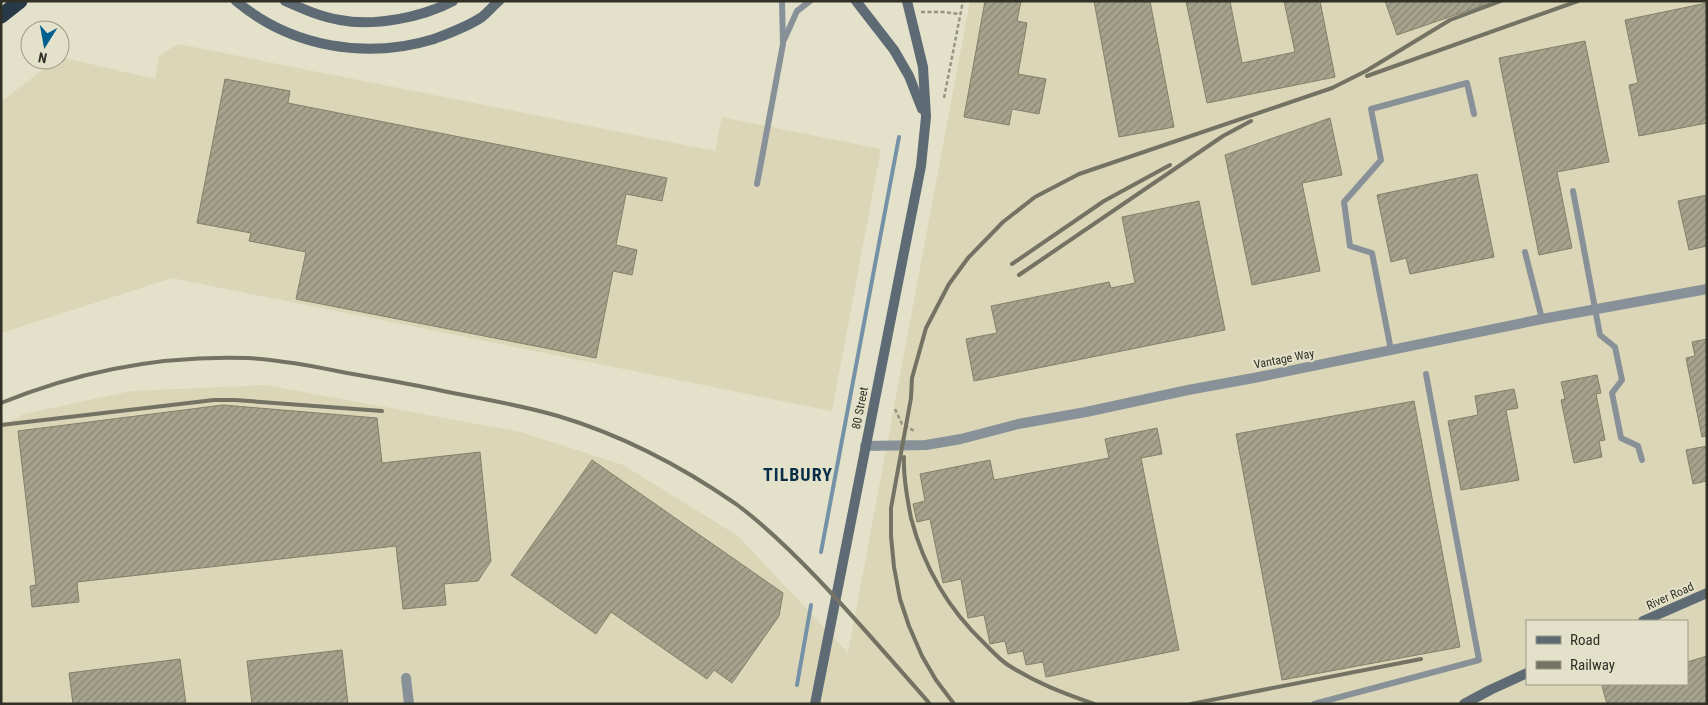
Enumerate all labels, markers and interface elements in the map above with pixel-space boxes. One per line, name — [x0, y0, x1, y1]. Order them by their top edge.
north arrow — [20, 20, 70, 70]
text: N — [37, 49, 48, 66]
street label: Vantage Way — [1253, 346, 1315, 372]
street label: 80 Street — [849, 385, 871, 430]
district label: TILBURY — [763, 464, 833, 485]
street label: River Road — [1644, 579, 1696, 613]
legend — [1526, 620, 1688, 685]
text: Road — [1570, 631, 1600, 649]
text: Railway — [1570, 656, 1615, 674]

